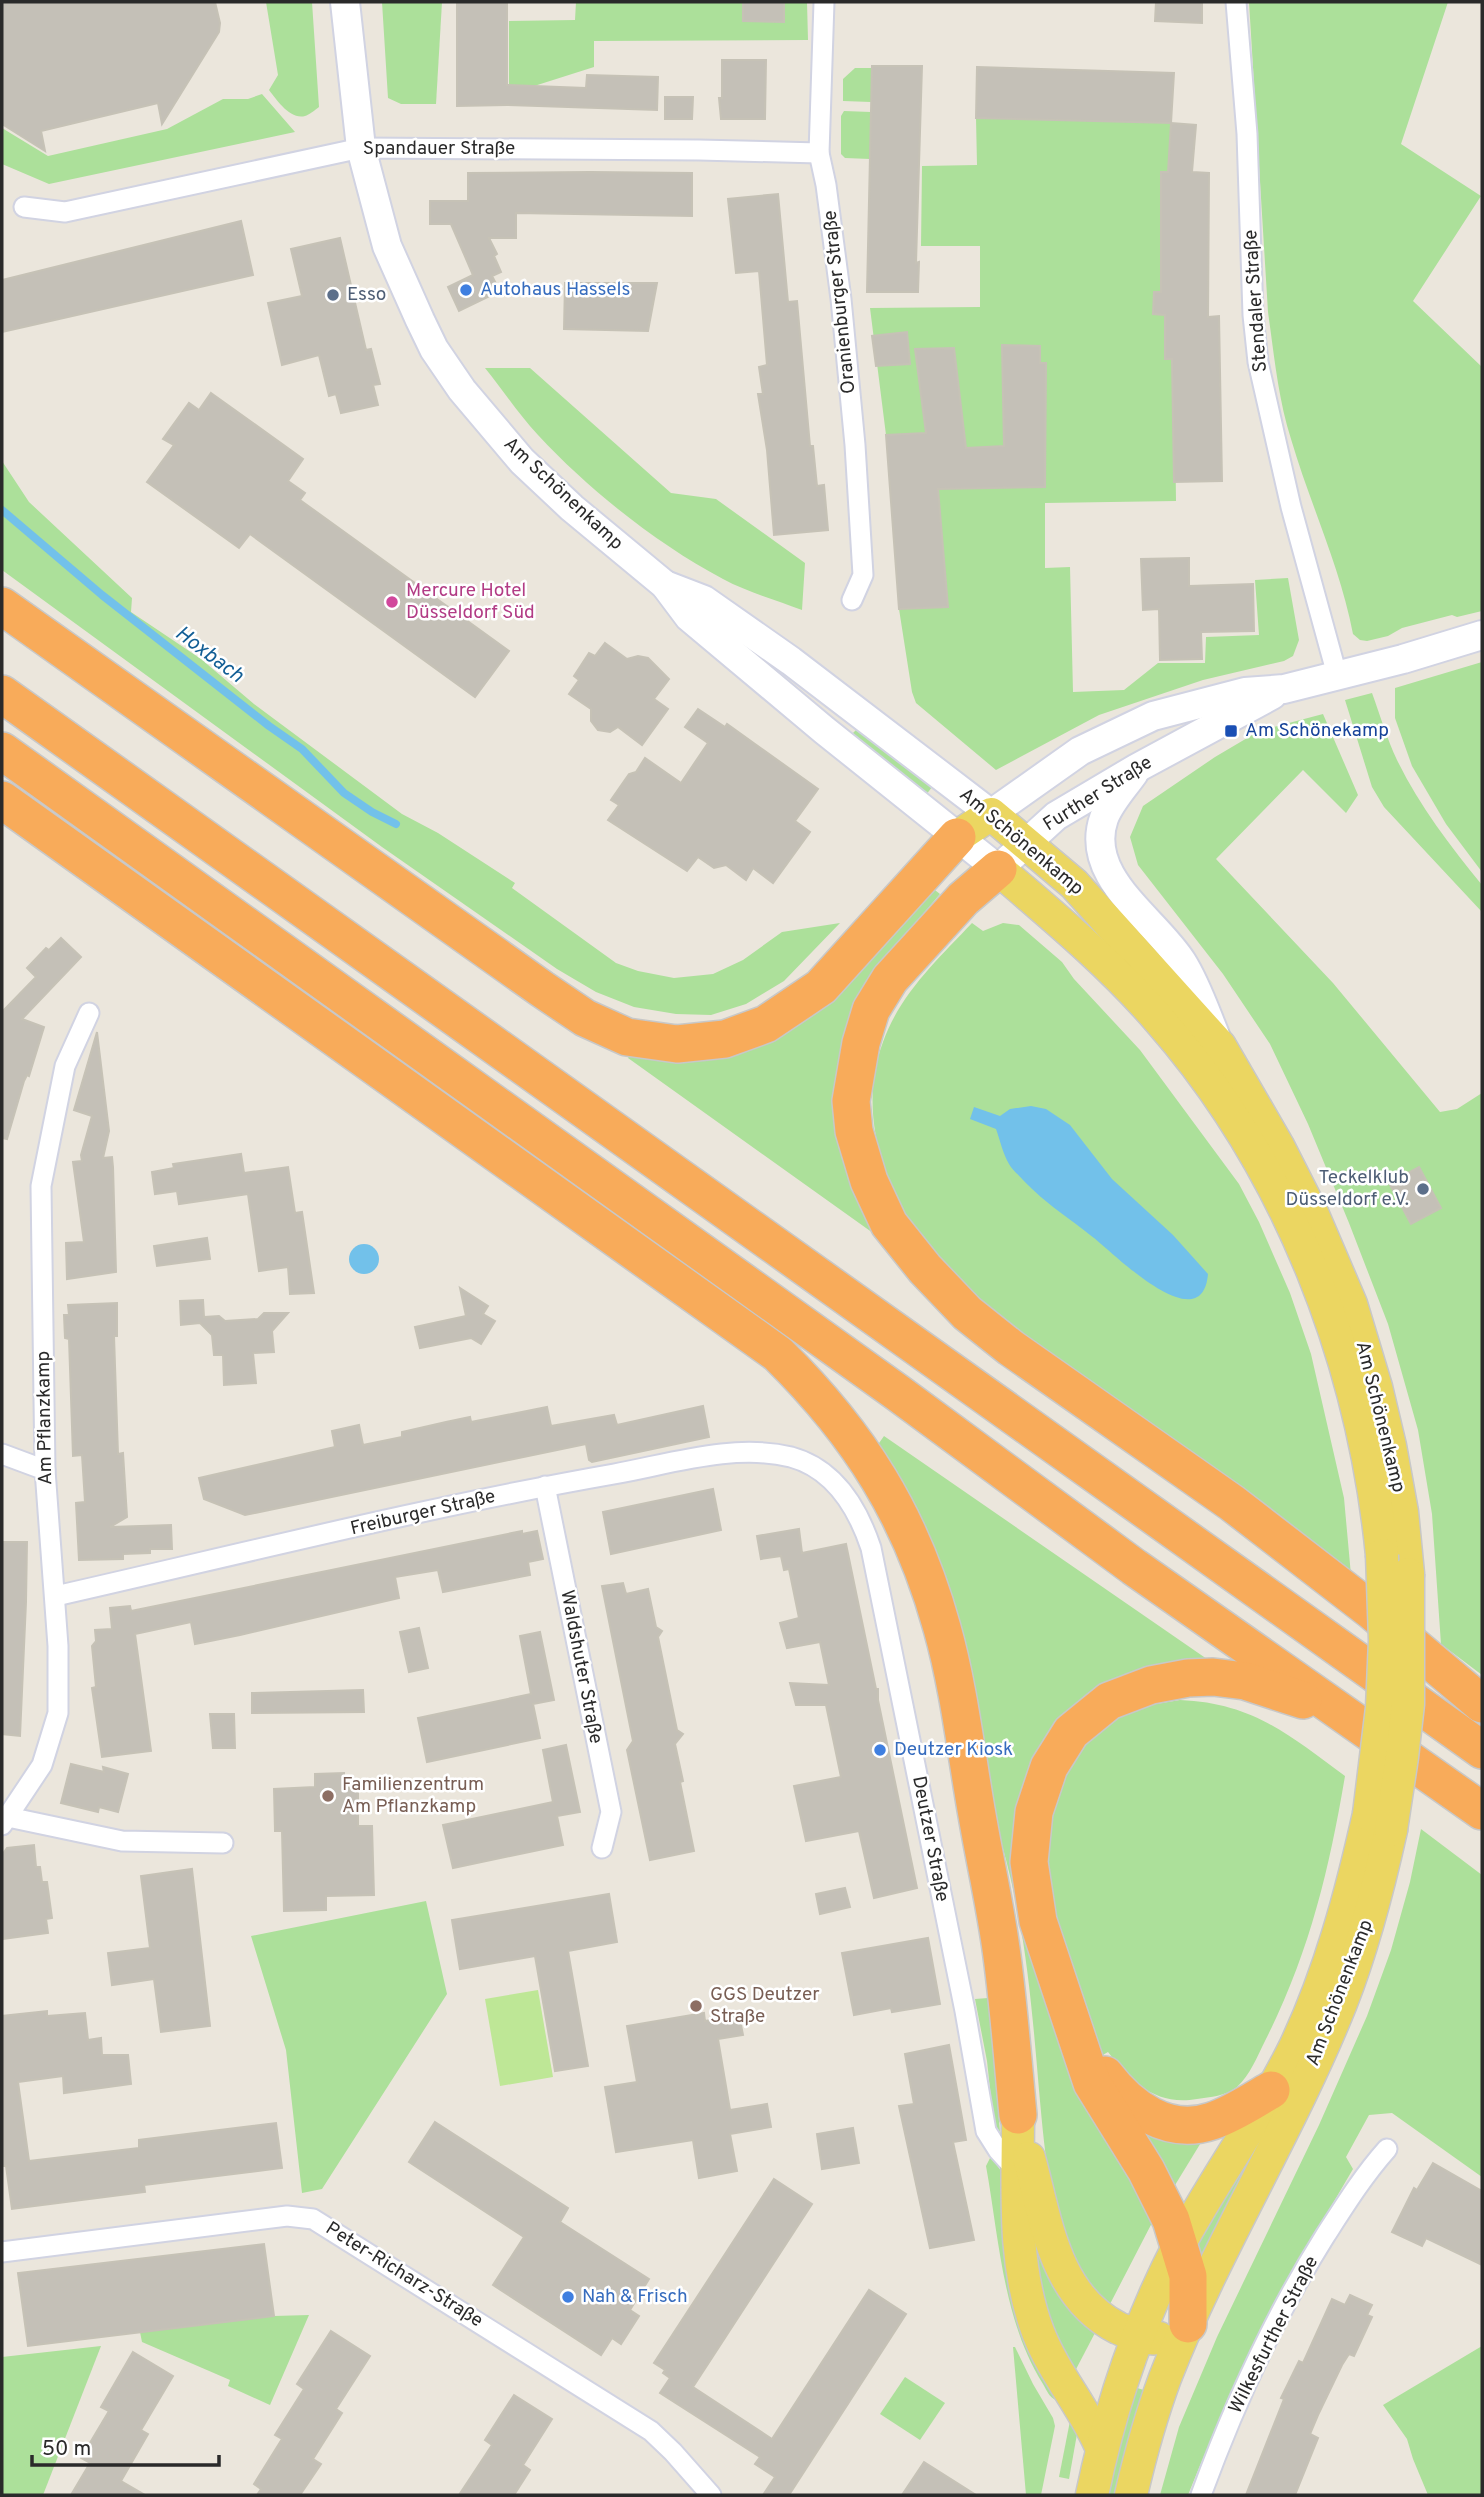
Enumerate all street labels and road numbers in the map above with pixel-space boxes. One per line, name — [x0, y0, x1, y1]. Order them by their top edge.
street label: Spandauer Straße — [363, 137, 515, 161]
street label: Oranienburger Straße — [818, 209, 862, 395]
street label: Stendaler Straße — [1239, 229, 1273, 373]
street label: Am Schönenkamp — [498, 432, 628, 556]
street label: Further Straße — [1039, 751, 1157, 837]
street label: Am Schönenkamp — [954, 783, 1088, 901]
street label: Am Schönenkamp — [1350, 1339, 1410, 1495]
street label: Am Pflanzkamp — [32, 1351, 58, 1485]
street label: Freiburger Straße — [348, 1485, 498, 1541]
street label: Waldshuter Straße — [554, 1588, 608, 1746]
street label: Deutzer Straße — [906, 1774, 954, 1904]
street label: Am Schönenkamp — [1301, 1916, 1379, 2070]
street label: Peter-Richarz-Straße — [321, 2217, 487, 2333]
street label: Wilkesfurther Straße — [1224, 2252, 1324, 2418]

